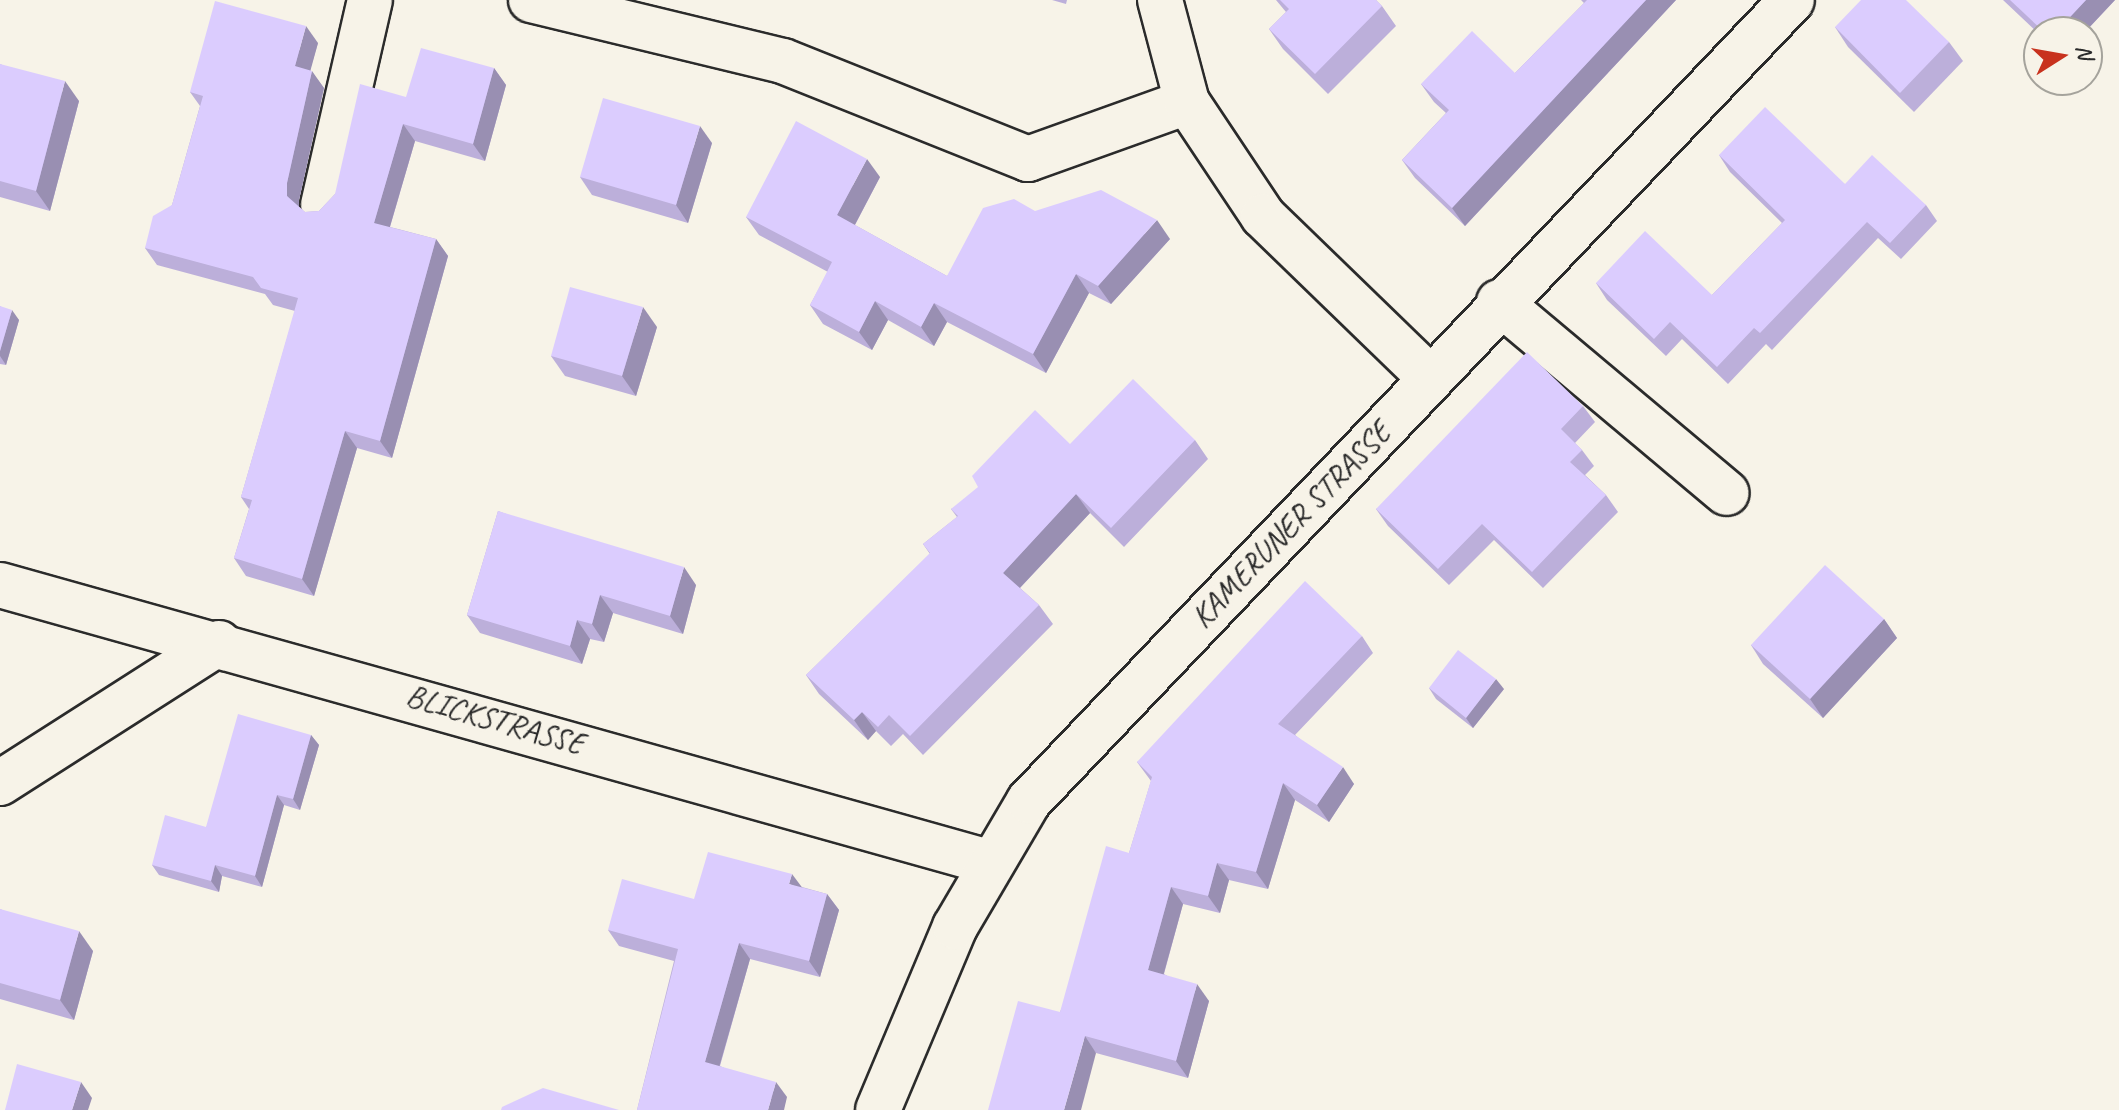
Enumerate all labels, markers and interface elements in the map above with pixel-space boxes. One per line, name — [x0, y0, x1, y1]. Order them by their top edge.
north arrow — [2023, 16, 2103, 96]
text: N — [2070, 42, 2100, 61]
street label: KAMERUNER STRASSE — [1183, 414, 1399, 636]
street label: BLICKSTRASSE — [402, 676, 588, 764]

